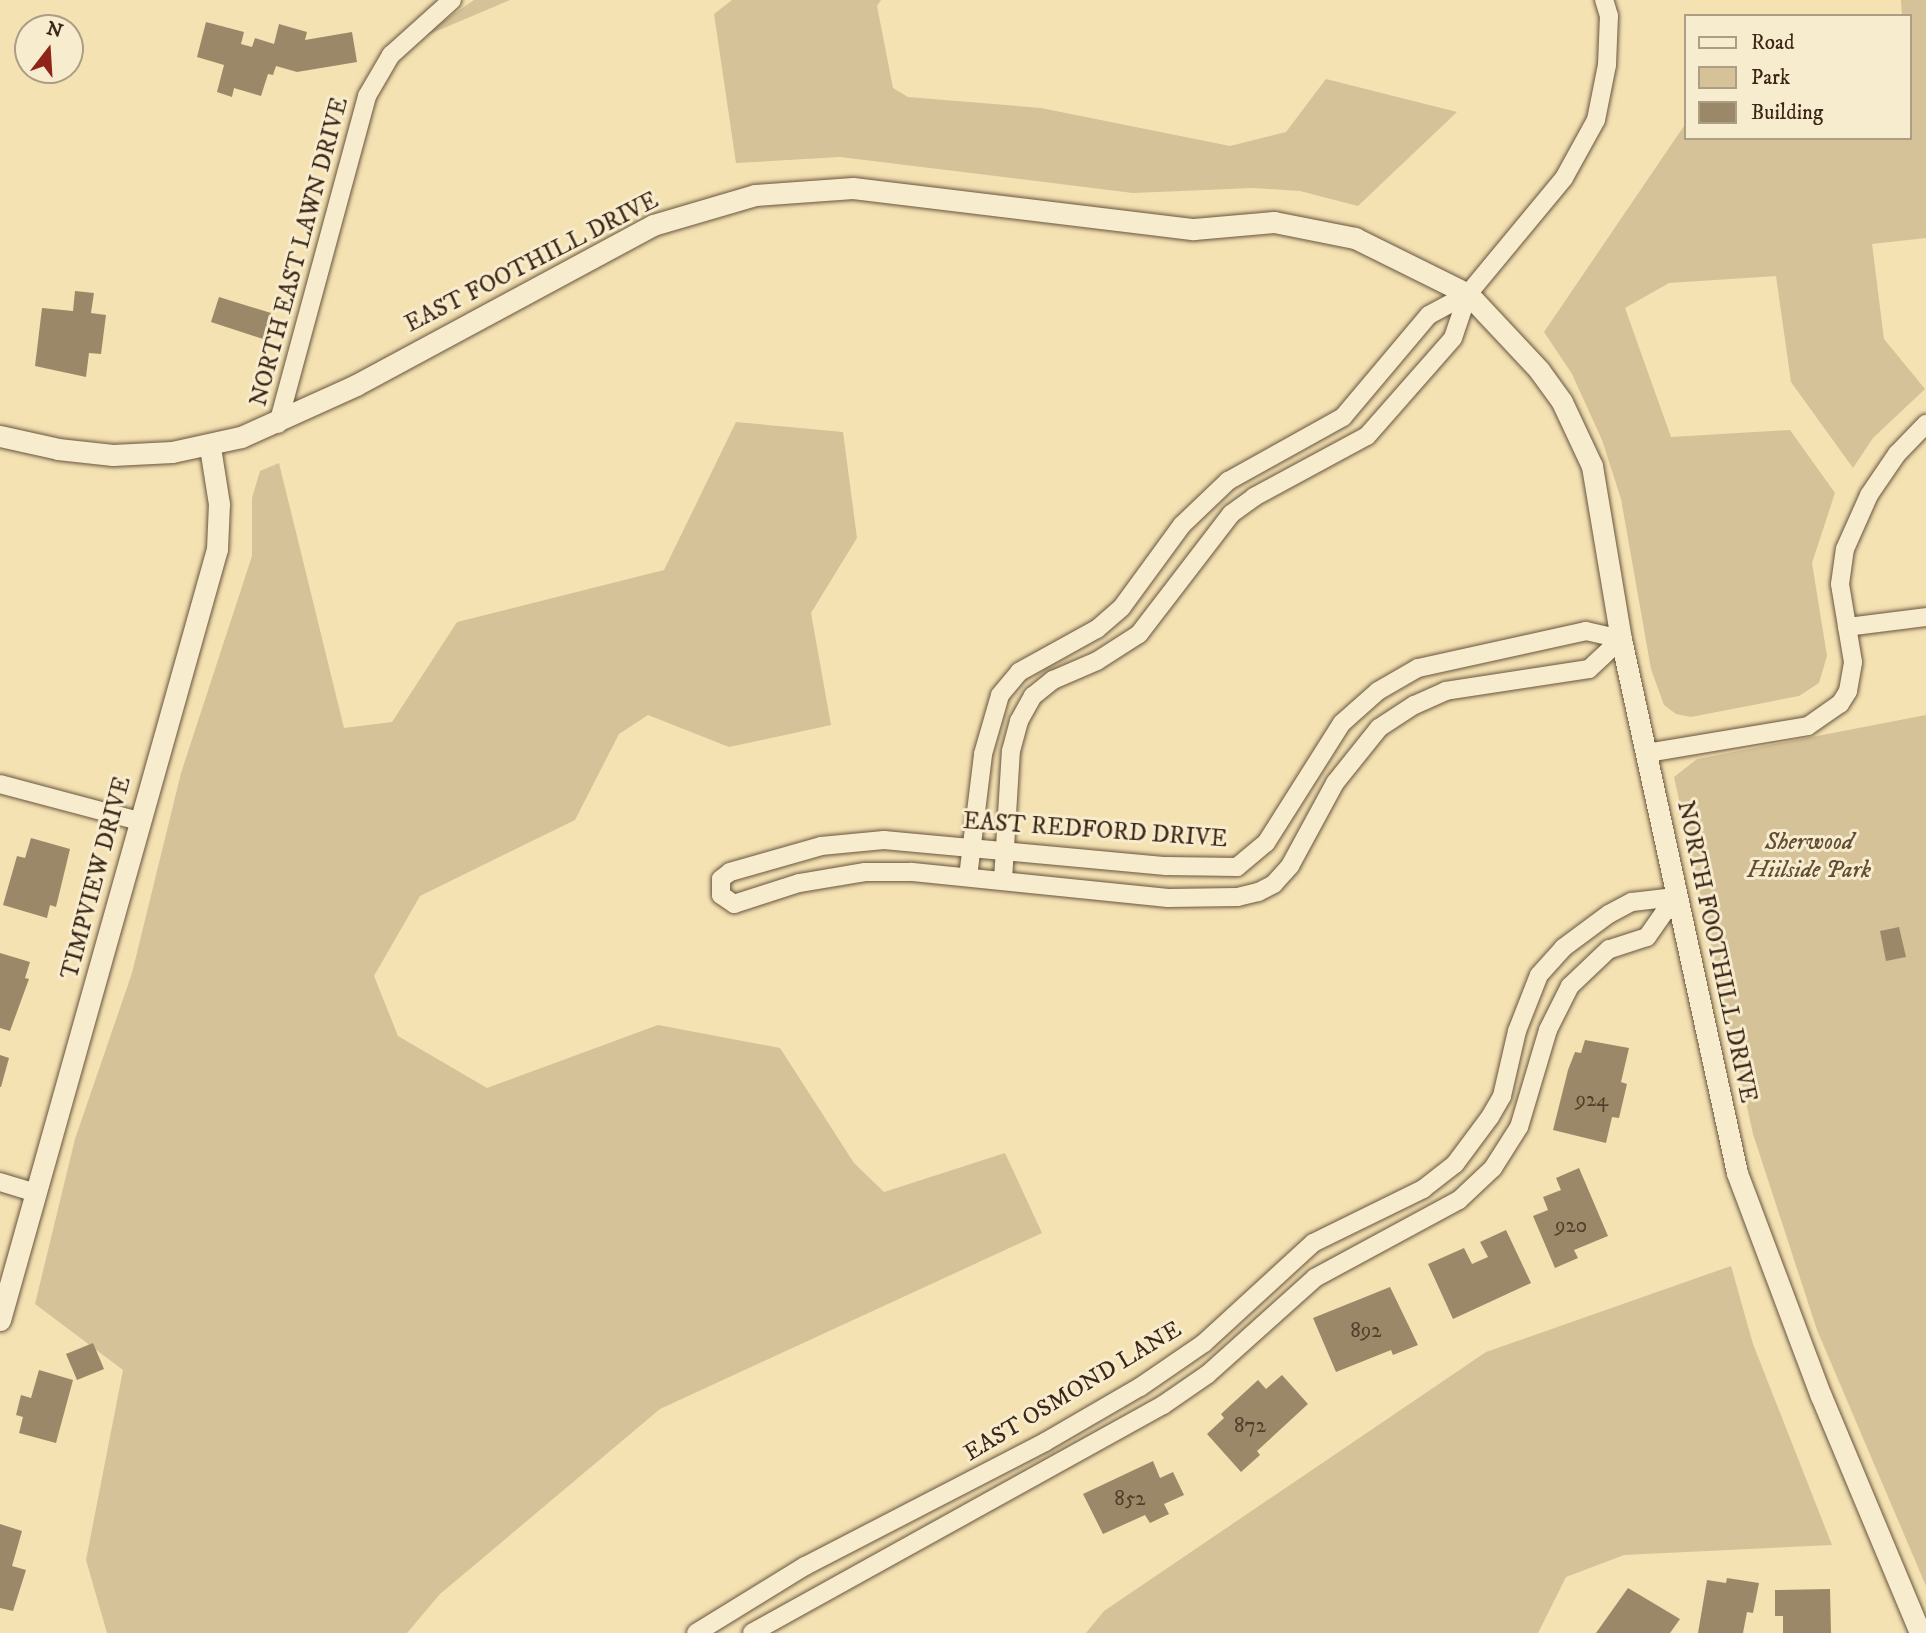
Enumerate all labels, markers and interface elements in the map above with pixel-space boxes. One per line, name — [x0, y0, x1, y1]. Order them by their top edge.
north arrow — [14, 14, 84, 84]
legend — [1685, 14, 1912, 140]
text: N — [44, 17, 66, 44]
text: Road — [1751, 30, 1795, 56]
text: Park — [1751, 65, 1790, 91]
street label: NORTH EAST LAWN DRIVE — [245, 94, 355, 410]
text: Building — [1751, 100, 1823, 126]
street label: EAST FOOTHILL DRIVE — [400, 186, 664, 340]
street label: TIMPVIEW DRIVE — [56, 773, 138, 983]
street label: NORTH FOOTHILL DRIVE — [1670, 798, 1762, 1106]
street label: EAST REDFORD DRIVE — [962, 807, 1228, 855]
park label: Sherwood Hiilside Park — [1747, 829, 1871, 885]
house number: 924 — [1576, 1087, 1608, 1113]
house number: 920 — [1555, 1213, 1587, 1239]
street label: EAST OSMOND LANE — [959, 1316, 1187, 1468]
house number: 892 — [1350, 1318, 1382, 1344]
house number: 872 — [1234, 1413, 1266, 1439]
house number: 852 — [1114, 1486, 1146, 1512]

